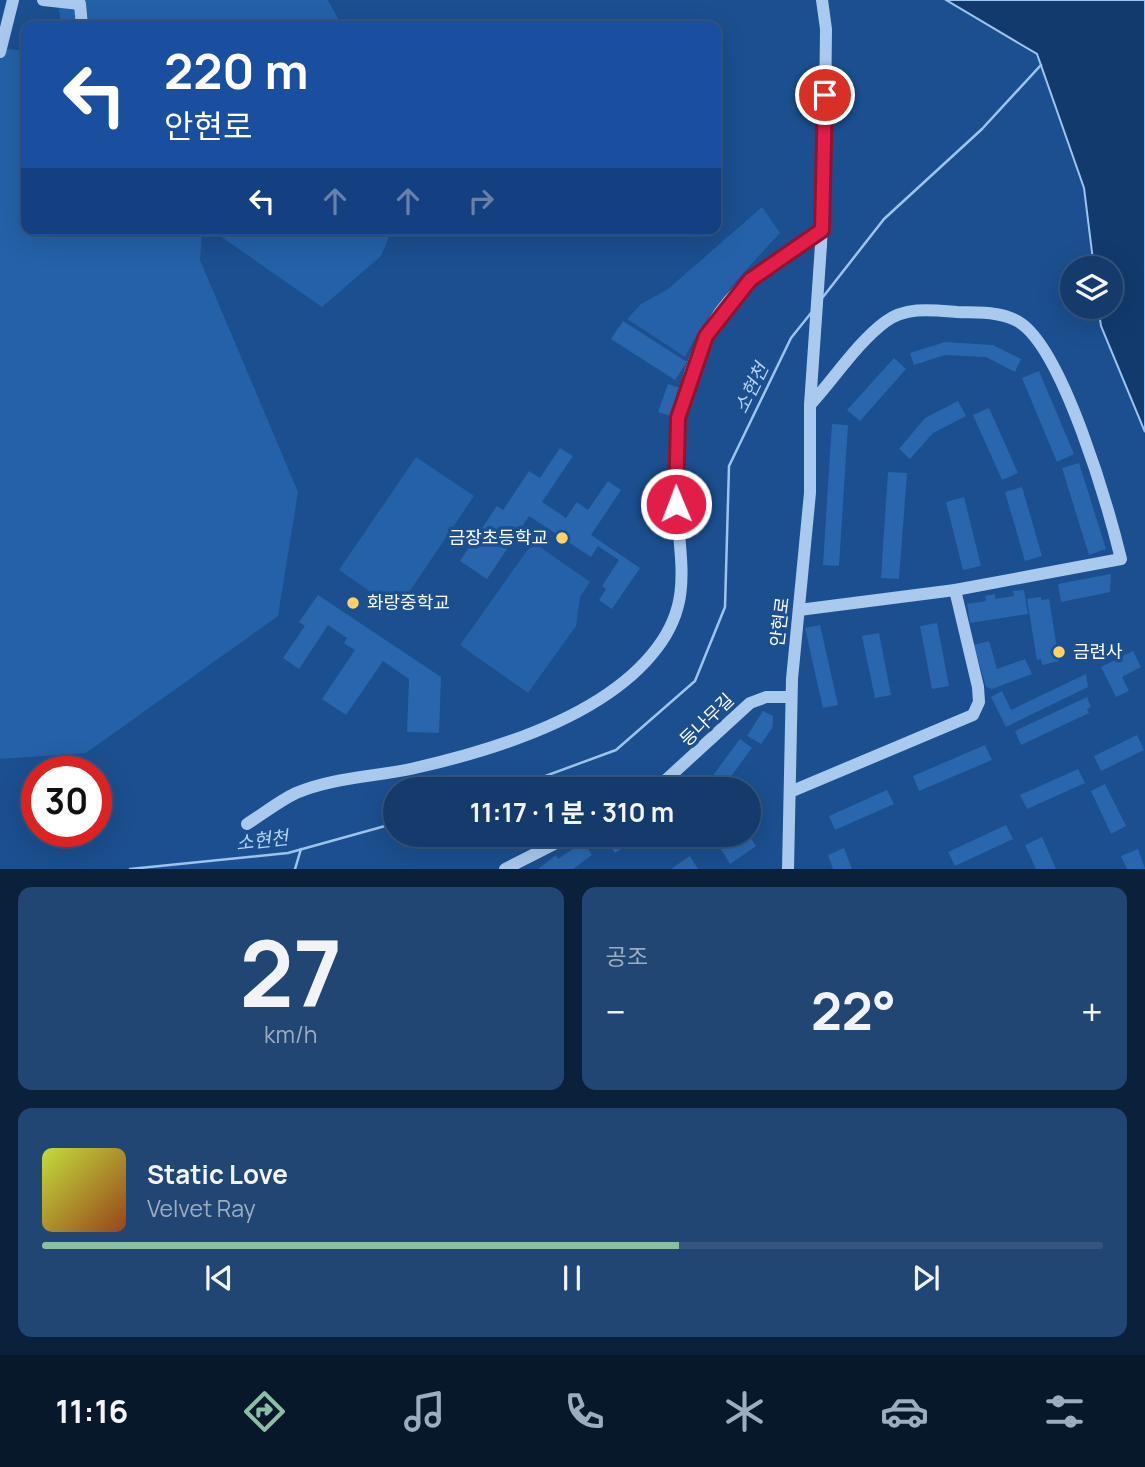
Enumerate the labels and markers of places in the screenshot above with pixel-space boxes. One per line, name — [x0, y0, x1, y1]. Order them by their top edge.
pin — [795, 65, 855, 125]
place label: 금장초등학교 — [449, 525, 548, 549]
marker: 금장초등학교 — [554, 530, 570, 546]
place label: 화랑중학교 — [367, 590, 450, 614]
marker: 화랑중학교 — [345, 595, 361, 611]
place label: 금련사 — [1073, 639, 1123, 663]
marker: 금련사 — [1051, 644, 1067, 660]

